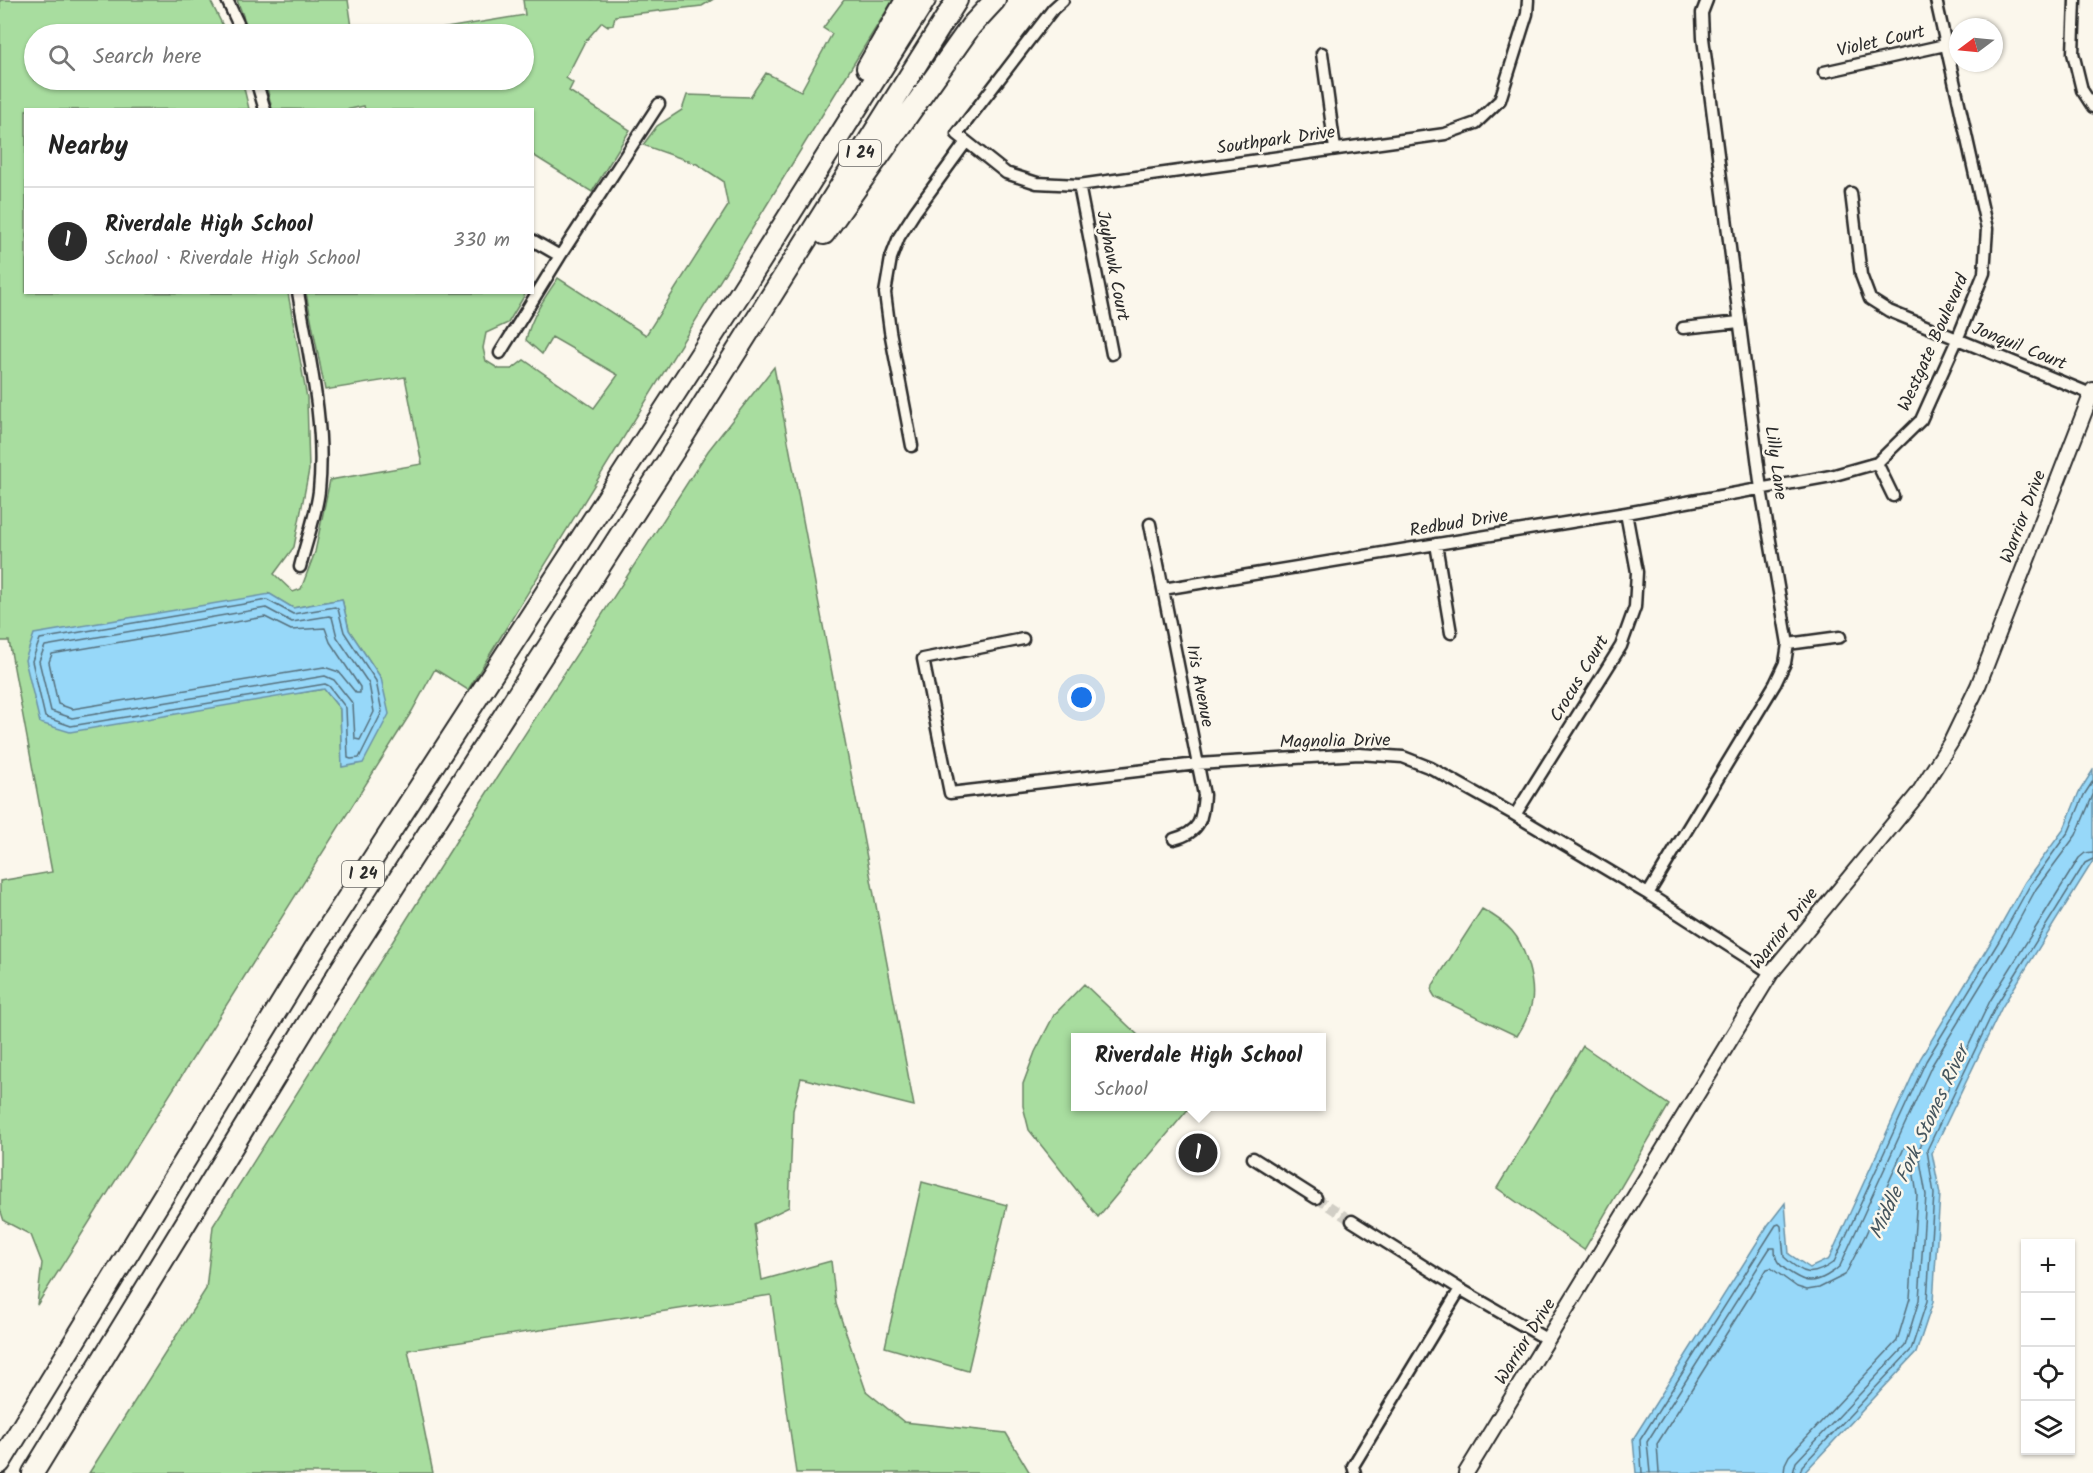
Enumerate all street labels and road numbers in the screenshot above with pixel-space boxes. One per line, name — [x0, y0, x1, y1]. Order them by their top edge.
street label: Violet Court — [1834, 18, 1929, 66]
street label: Southpark Drive — [1215, 118, 1337, 164]
road number: I 24 — [839, 140, 881, 166]
street label: Jayhawk Court — [1087, 208, 1137, 325]
street label: Westgate Boulevard — [1891, 269, 1978, 416]
street label: Jonquil Court — [1967, 315, 2072, 380]
street label: Lilly Lane — [1755, 424, 1795, 502]
street label: Warrior Drive — [1993, 466, 2055, 568]
street label: Redbud Drive — [1408, 502, 1510, 546]
street label: Crocus Court — [1543, 629, 1618, 728]
street label: Iris Avenue — [1177, 642, 1221, 730]
street label: Magnolia Drive — [1279, 727, 1391, 757]
road number: I 24 — [342, 861, 384, 887]
street label: Warrior Drive — [1744, 882, 1826, 976]
street label: Warrior Drive — [1488, 1293, 1564, 1391]

